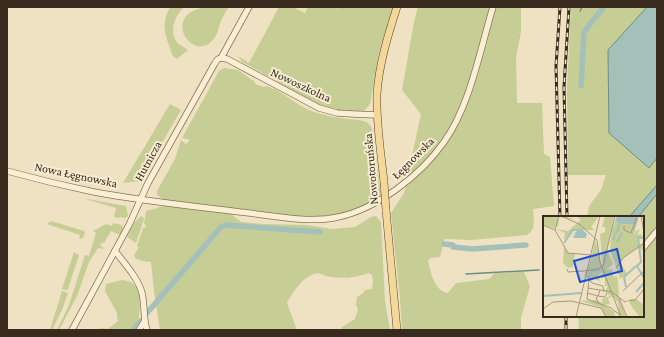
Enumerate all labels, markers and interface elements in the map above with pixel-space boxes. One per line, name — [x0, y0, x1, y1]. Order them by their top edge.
street label: Nowoszkolna — [269, 65, 334, 105]
street label: Nowotoruńska — [361, 132, 381, 205]
street label: Łęgnowska — [389, 134, 437, 182]
street label: Hutnicza — [131, 138, 165, 183]
street label: Nowa Łęgnowska — [33, 159, 119, 191]
inset map — [543, 216, 644, 317]

